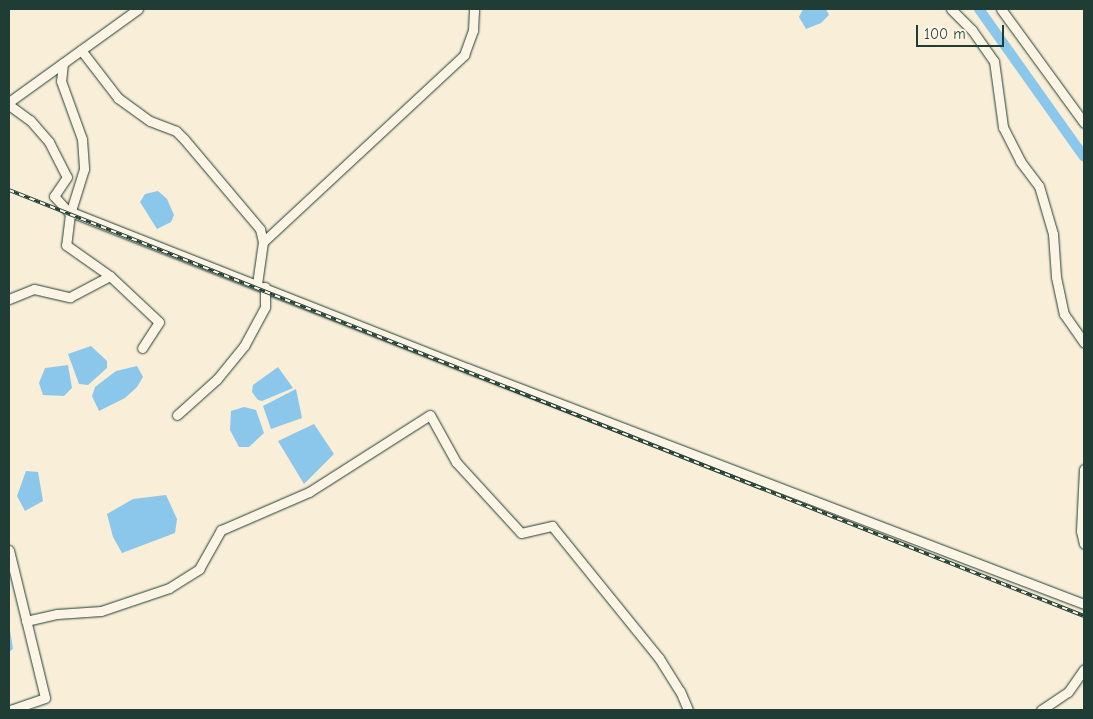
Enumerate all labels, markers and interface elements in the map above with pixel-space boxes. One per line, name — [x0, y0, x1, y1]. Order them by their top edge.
scale bar — [918, 15, 1006, 47]
text: 100 m — [924, 25, 966, 43]

